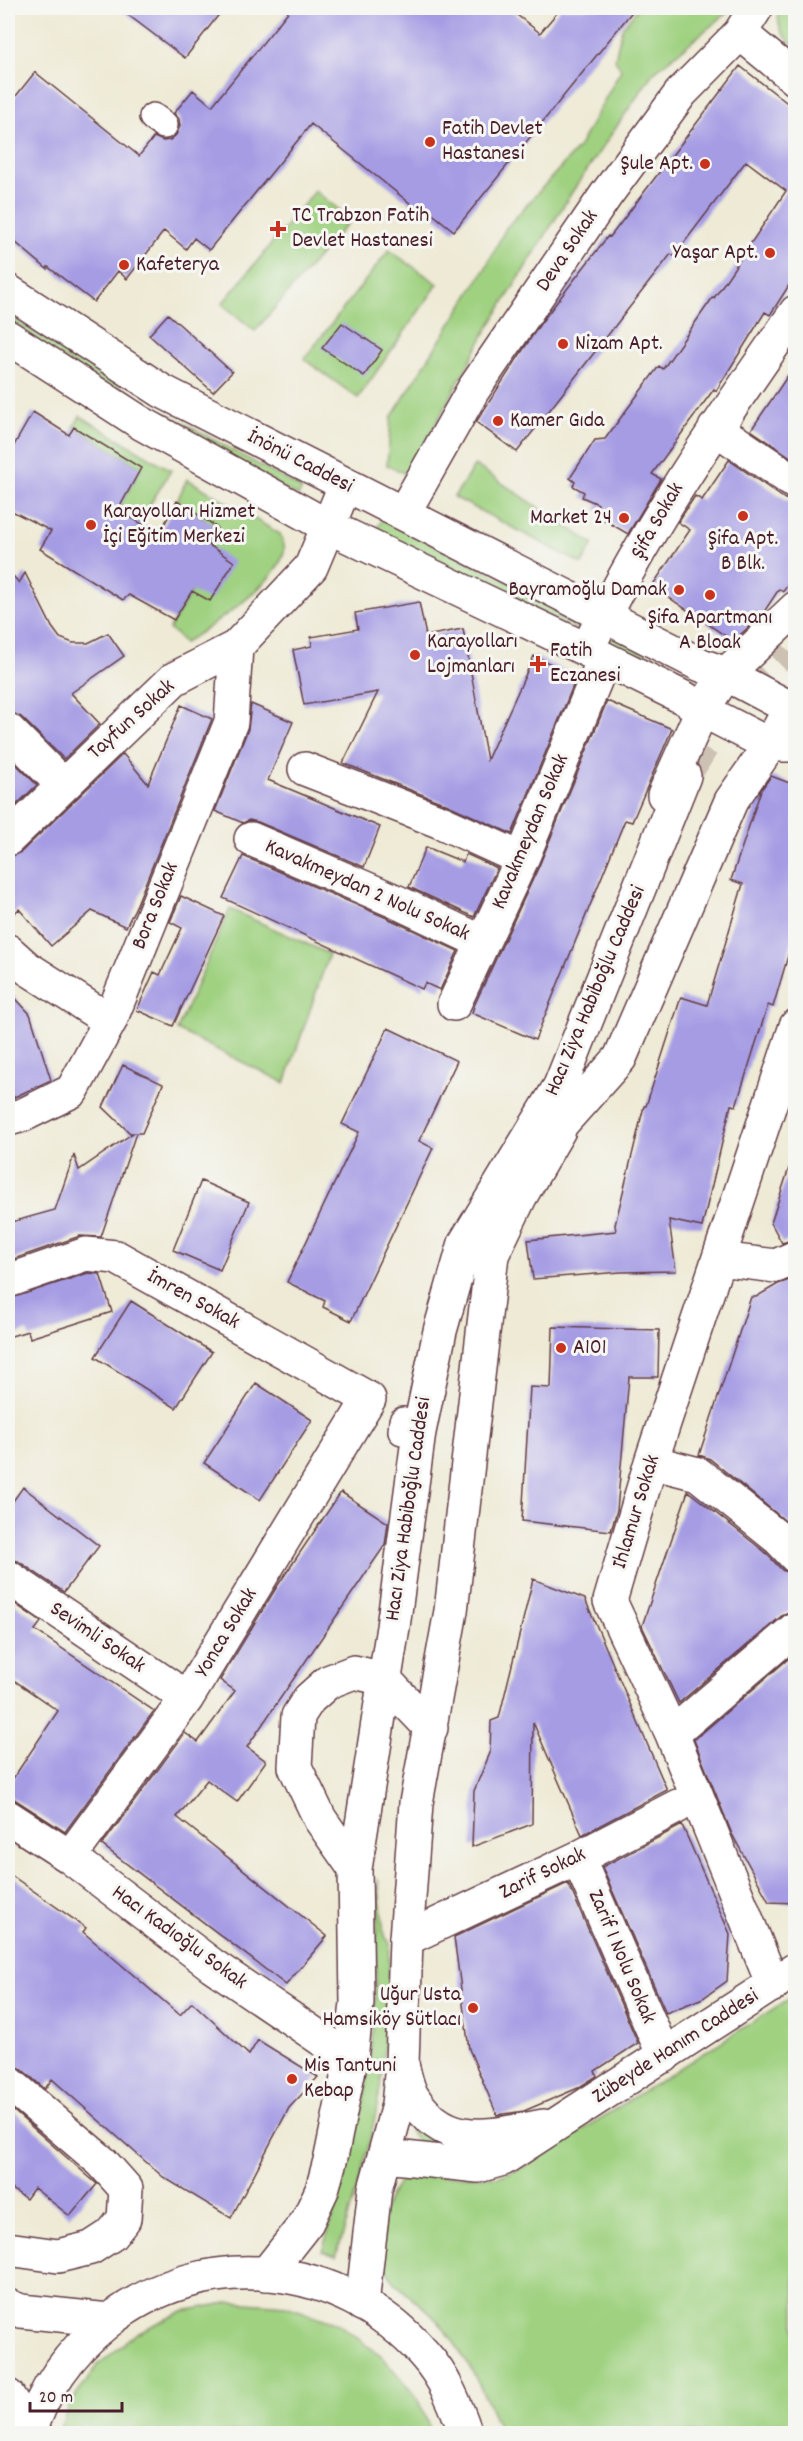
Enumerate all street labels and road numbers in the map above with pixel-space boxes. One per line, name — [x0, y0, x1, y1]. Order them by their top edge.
street label: Deva Sokak — [529, 204, 607, 298]
street label: İnönü Caddesi — [241, 422, 359, 502]
street label: Şifa Sokak — [624, 477, 692, 565]
street label: Tayfun Sokak — [81, 672, 183, 768]
street label: Kavakmeydan Sokak — [484, 749, 578, 915]
street label: Kavakmeydan 2 Nolu Sokak — [260, 832, 474, 950]
street label: Bora Sokak — [124, 858, 188, 954]
street label: Hacı Ziya Habiboğlu Caddesi — [538, 881, 654, 1101]
street label: İmren Sokak — [141, 1262, 245, 1338]
street label: Hacı Ziya Habiboğlu Caddesi — [378, 1395, 440, 1623]
street label: Ihlamur Sokak — [605, 1451, 669, 1573]
street label: Yonca Sokak — [188, 1582, 266, 1684]
street label: Sevimli Sokak — [43, 1594, 151, 1682]
street label: Zarif Sokak — [494, 1840, 592, 1908]
street label: Hacı Kadıoğlu Sokak — [105, 1878, 253, 1998]
street label: Zarif 1 Nolu Sokak — [579, 1885, 663, 2029]
street label: Zübeyde Hanım Caddesi — [587, 1981, 765, 2113]

